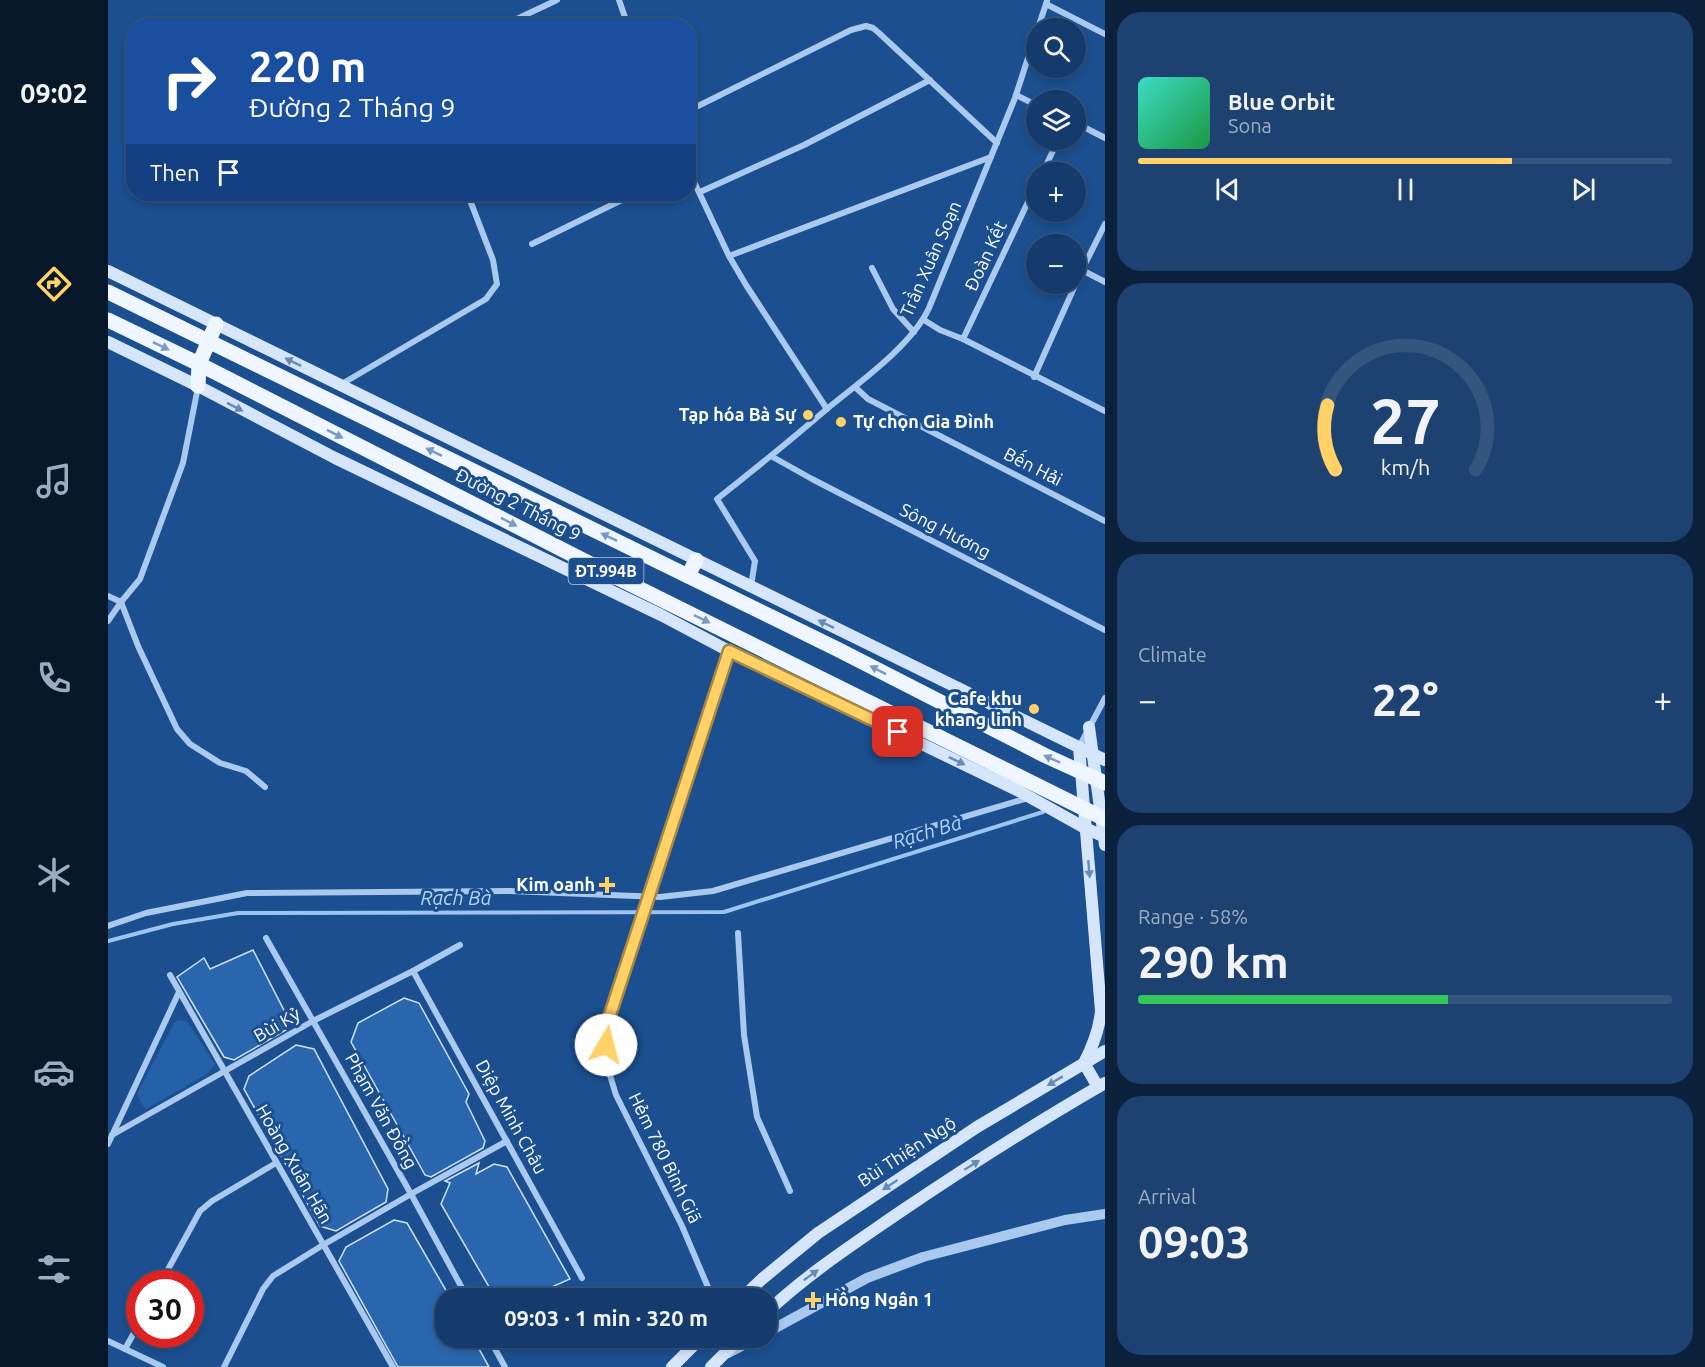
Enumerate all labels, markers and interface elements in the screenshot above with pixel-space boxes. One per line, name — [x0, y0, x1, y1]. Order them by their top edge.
map controls — [1026, 18, 1086, 294]
button: search — [1026, 18, 1086, 78]
icon: right — [150, 42, 228, 120]
text: 220 m — [249, 43, 366, 90]
text: 09:02 — [20, 78, 88, 108]
text: Blue Orbit — [1228, 89, 1335, 114]
button: layers — [1026, 90, 1086, 150]
text: Đường 2 Tháng 9 — [249, 92, 455, 122]
text: Sona — [1228, 114, 1272, 137]
icon: arrive — [212, 156, 245, 189]
text: Then — [150, 160, 200, 185]
button: + — [1026, 162, 1086, 222]
icon: previous — [1211, 173, 1244, 206]
icon: pause — [1389, 173, 1422, 206]
icon: next — [1567, 173, 1600, 206]
street label: Trần Xuân Soạn — [893, 197, 965, 319]
street label: Đoàn Kết — [958, 216, 1010, 294]
button: − — [1026, 234, 1086, 294]
icon: directions — [33, 263, 75, 305]
one-way arrow — [152, 341, 169, 350]
one-way arrow — [284, 357, 301, 367]
text: 27 — [1370, 386, 1440, 456]
one-way arrow — [227, 402, 244, 412]
place label: Tạp hóa Bà Sự — [679, 404, 797, 424]
marker: Tạp hóa Bà Sự — [801, 408, 815, 422]
place label: Tự chọn Gia Đình — [853, 411, 994, 431]
marker: Tự chọn Gia Đình — [834, 415, 848, 429]
one-way arrow — [326, 429, 343, 438]
street label: Bến Hải — [1001, 441, 1067, 489]
one-way arrow — [426, 447, 443, 456]
text: km/h — [1380, 455, 1430, 479]
icon: music — [33, 460, 75, 502]
street label: Đường 2 Tháng 9 — [453, 464, 584, 544]
street label: Sông Hương — [897, 499, 994, 562]
one-way arrow — [500, 517, 517, 527]
one-way arrow — [601, 533, 618, 542]
road number: ĐT.994B — [568, 558, 644, 584]
one-way arrow — [693, 614, 710, 624]
one-way arrow — [818, 619, 835, 628]
text: Climate — [1138, 643, 1207, 666]
icon: phone — [33, 657, 75, 699]
one-way arrow — [870, 665, 887, 675]
text: 22° — [1372, 674, 1438, 725]
text: − — [1138, 681, 1157, 718]
text: + — [1653, 681, 1672, 718]
place label: Cafe khu khang linh — [935, 688, 1022, 729]
marker: Cafe khu khang linh — [1027, 702, 1041, 716]
pin — [872, 706, 923, 757]
icon: arrive — [881, 715, 914, 748]
one-way arrow — [1043, 753, 1061, 763]
one-way arrow — [948, 755, 966, 765]
water label: Rạch Bà — [890, 810, 964, 853]
icon: climate — [33, 854, 75, 896]
one-way arrow — [1084, 859, 1094, 878]
place label: Kim oanh — [516, 874, 595, 894]
marker: Kim oanh — [600, 878, 614, 892]
water label: Rạch Bà — [421, 886, 492, 909]
text: Range · 58% — [1138, 905, 1248, 928]
text: 290 km — [1138, 936, 1289, 987]
street label: Bùi Kỷ — [250, 1003, 304, 1046]
position arrow — [574, 1013, 638, 1077]
street label: Phạm Văn Đồng — [342, 1048, 424, 1172]
icon: car — [33, 1051, 75, 1093]
street label: Diệp Minh Châu — [472, 1056, 551, 1177]
one-way arrow — [1046, 1076, 1063, 1086]
street label: Hẻm 780 Bình Giã — [626, 1089, 706, 1226]
street label: Hoàng Xuân Hãn — [253, 1100, 337, 1227]
street label: Bùi Thiện Ngộ — [854, 1112, 959, 1190]
one-way arrow — [964, 1159, 980, 1170]
one-way arrow — [882, 1179, 898, 1191]
text: Arrival — [1138, 1185, 1196, 1208]
text: 09:03 — [1138, 1216, 1251, 1267]
icon: filters — [33, 1248, 75, 1290]
speed limit sign: 30 — [126, 1270, 204, 1348]
one-way arrow — [804, 1270, 819, 1282]
place label: Hồng Ngân 1 — [825, 1286, 933, 1309]
marker: Hồng Ngân 1 — [806, 1293, 820, 1307]
text: 09:03 · 1 min · 320 m — [504, 1305, 708, 1330]

